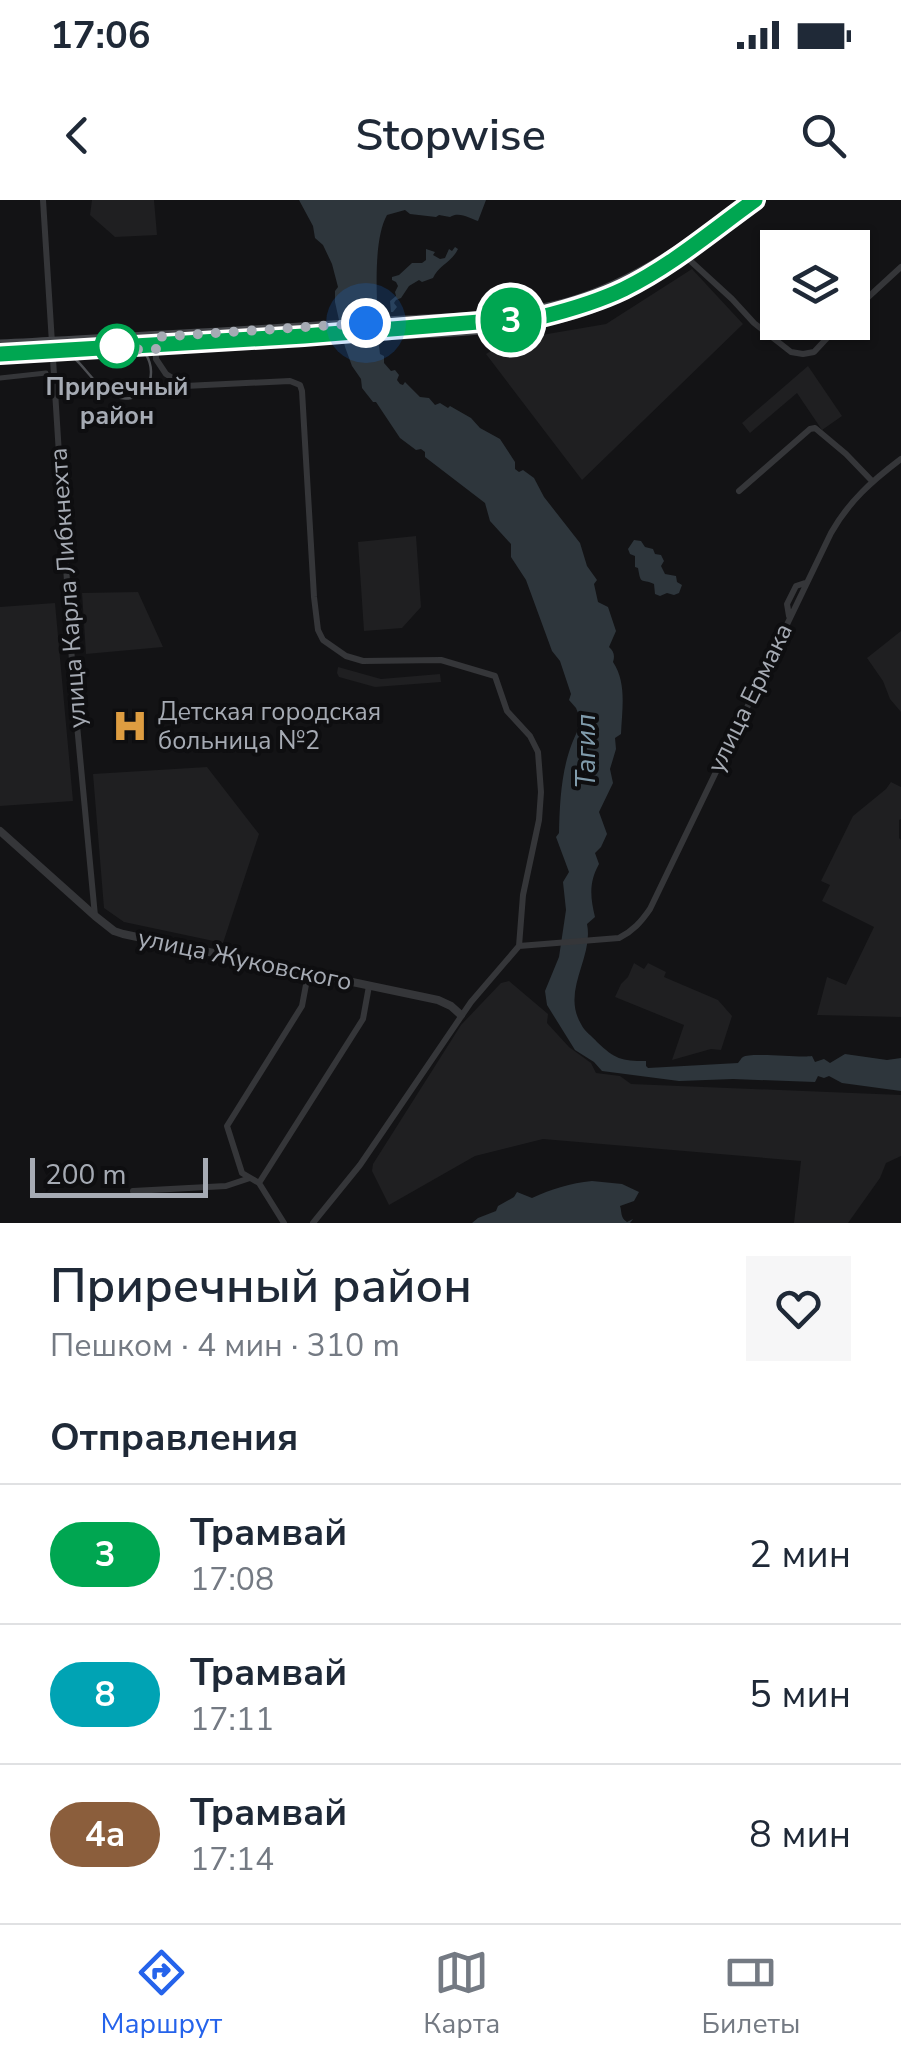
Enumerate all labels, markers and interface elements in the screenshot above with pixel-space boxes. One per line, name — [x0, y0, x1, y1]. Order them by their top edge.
text: 17:06 — [50, 10, 151, 61]
text: Stopwise — [355, 105, 546, 166]
icon: back — [50, 108, 105, 163]
icon: search — [796, 108, 851, 163]
map controls — [760, 230, 870, 340]
button: layers — [760, 230, 870, 340]
line badge: 3 — [478, 288, 544, 352]
text: 3 — [500, 297, 522, 344]
your location — [341, 298, 391, 348]
marker: Приречный район — [96, 325, 138, 367]
place label: Приречный район — [46, 370, 188, 433]
street label: улица Карла Либкнехта — [41, 447, 95, 729]
street label: улица Ермака — [699, 618, 801, 778]
place label: Детская городская больница №2 — [158, 695, 381, 758]
hospital icon: Детская городская больница №2 — [111, 707, 149, 745]
water label: Тагил — [567, 714, 605, 788]
street label: улица Жуковского — [135, 921, 355, 999]
scale bar — [30, 1153, 208, 1198]
text: 200 m — [45, 1156, 127, 1194]
text: Приречный район — [50, 1253, 472, 1319]
button: heart — [746, 1256, 851, 1361]
text: Пешком · 4 мин · 310 m — [50, 1324, 400, 1367]
text: Отправления — [50, 1412, 298, 1463]
text: Трамвай — [190, 1507, 347, 1558]
text: 2 мин — [749, 1529, 851, 1580]
text: 3 — [94, 1531, 116, 1578]
text: 17:08 — [190, 1558, 274, 1601]
text: Трамвай — [190, 1647, 347, 1698]
text: 5 мин — [749, 1669, 851, 1720]
text: 8 — [94, 1671, 116, 1718]
text: 17:11 — [190, 1698, 274, 1741]
text: Трамвай — [190, 1787, 347, 1838]
text: 8 мин — [749, 1809, 851, 1860]
text: 4а — [85, 1811, 125, 1858]
text: 17:14 — [190, 1838, 274, 1881]
tab: Маршрут — [101, 1945, 222, 2043]
tab: Карта — [423, 1945, 500, 2043]
tab: Билеты — [702, 1945, 800, 2043]

